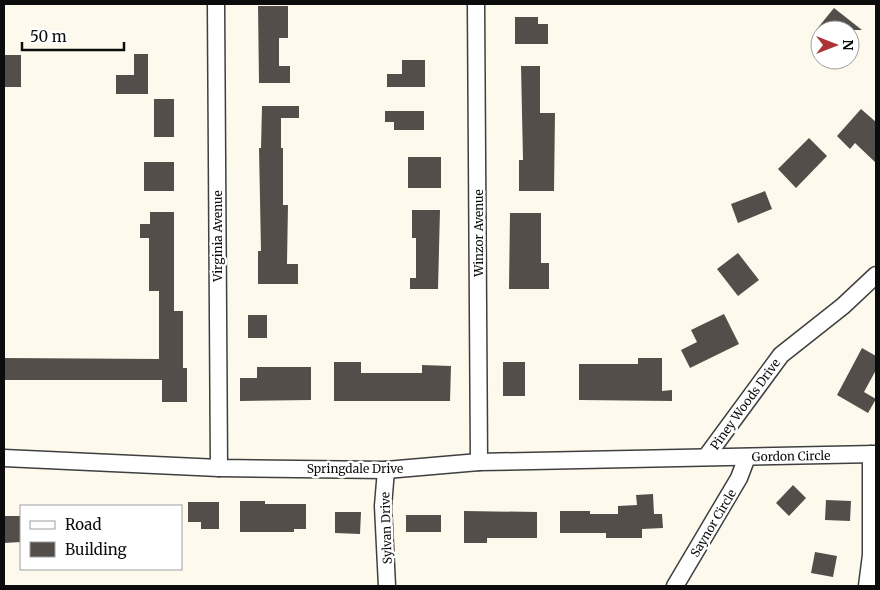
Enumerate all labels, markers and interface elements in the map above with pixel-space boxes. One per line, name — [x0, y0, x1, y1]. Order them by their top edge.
scale bar — [22, 20, 125, 52]
north arrow — [810, 20, 860, 70]
text: 50 m — [30, 27, 67, 46]
text: N — [839, 39, 857, 51]
street label: Winzor Avenue — [471, 189, 486, 278]
street label: Virginia Avenue — [210, 190, 225, 283]
street label: Piney Woods Drive — [707, 356, 783, 452]
street label: Gordon Circle — [752, 448, 830, 464]
street label: Springdale Drive — [307, 461, 403, 476]
street label: Saynor Circle — [687, 486, 739, 560]
street label: Sylvan Drive — [377, 492, 395, 564]
legend — [20, 505, 182, 570]
text: Road — [65, 515, 101, 534]
text: Building — [65, 540, 127, 559]

